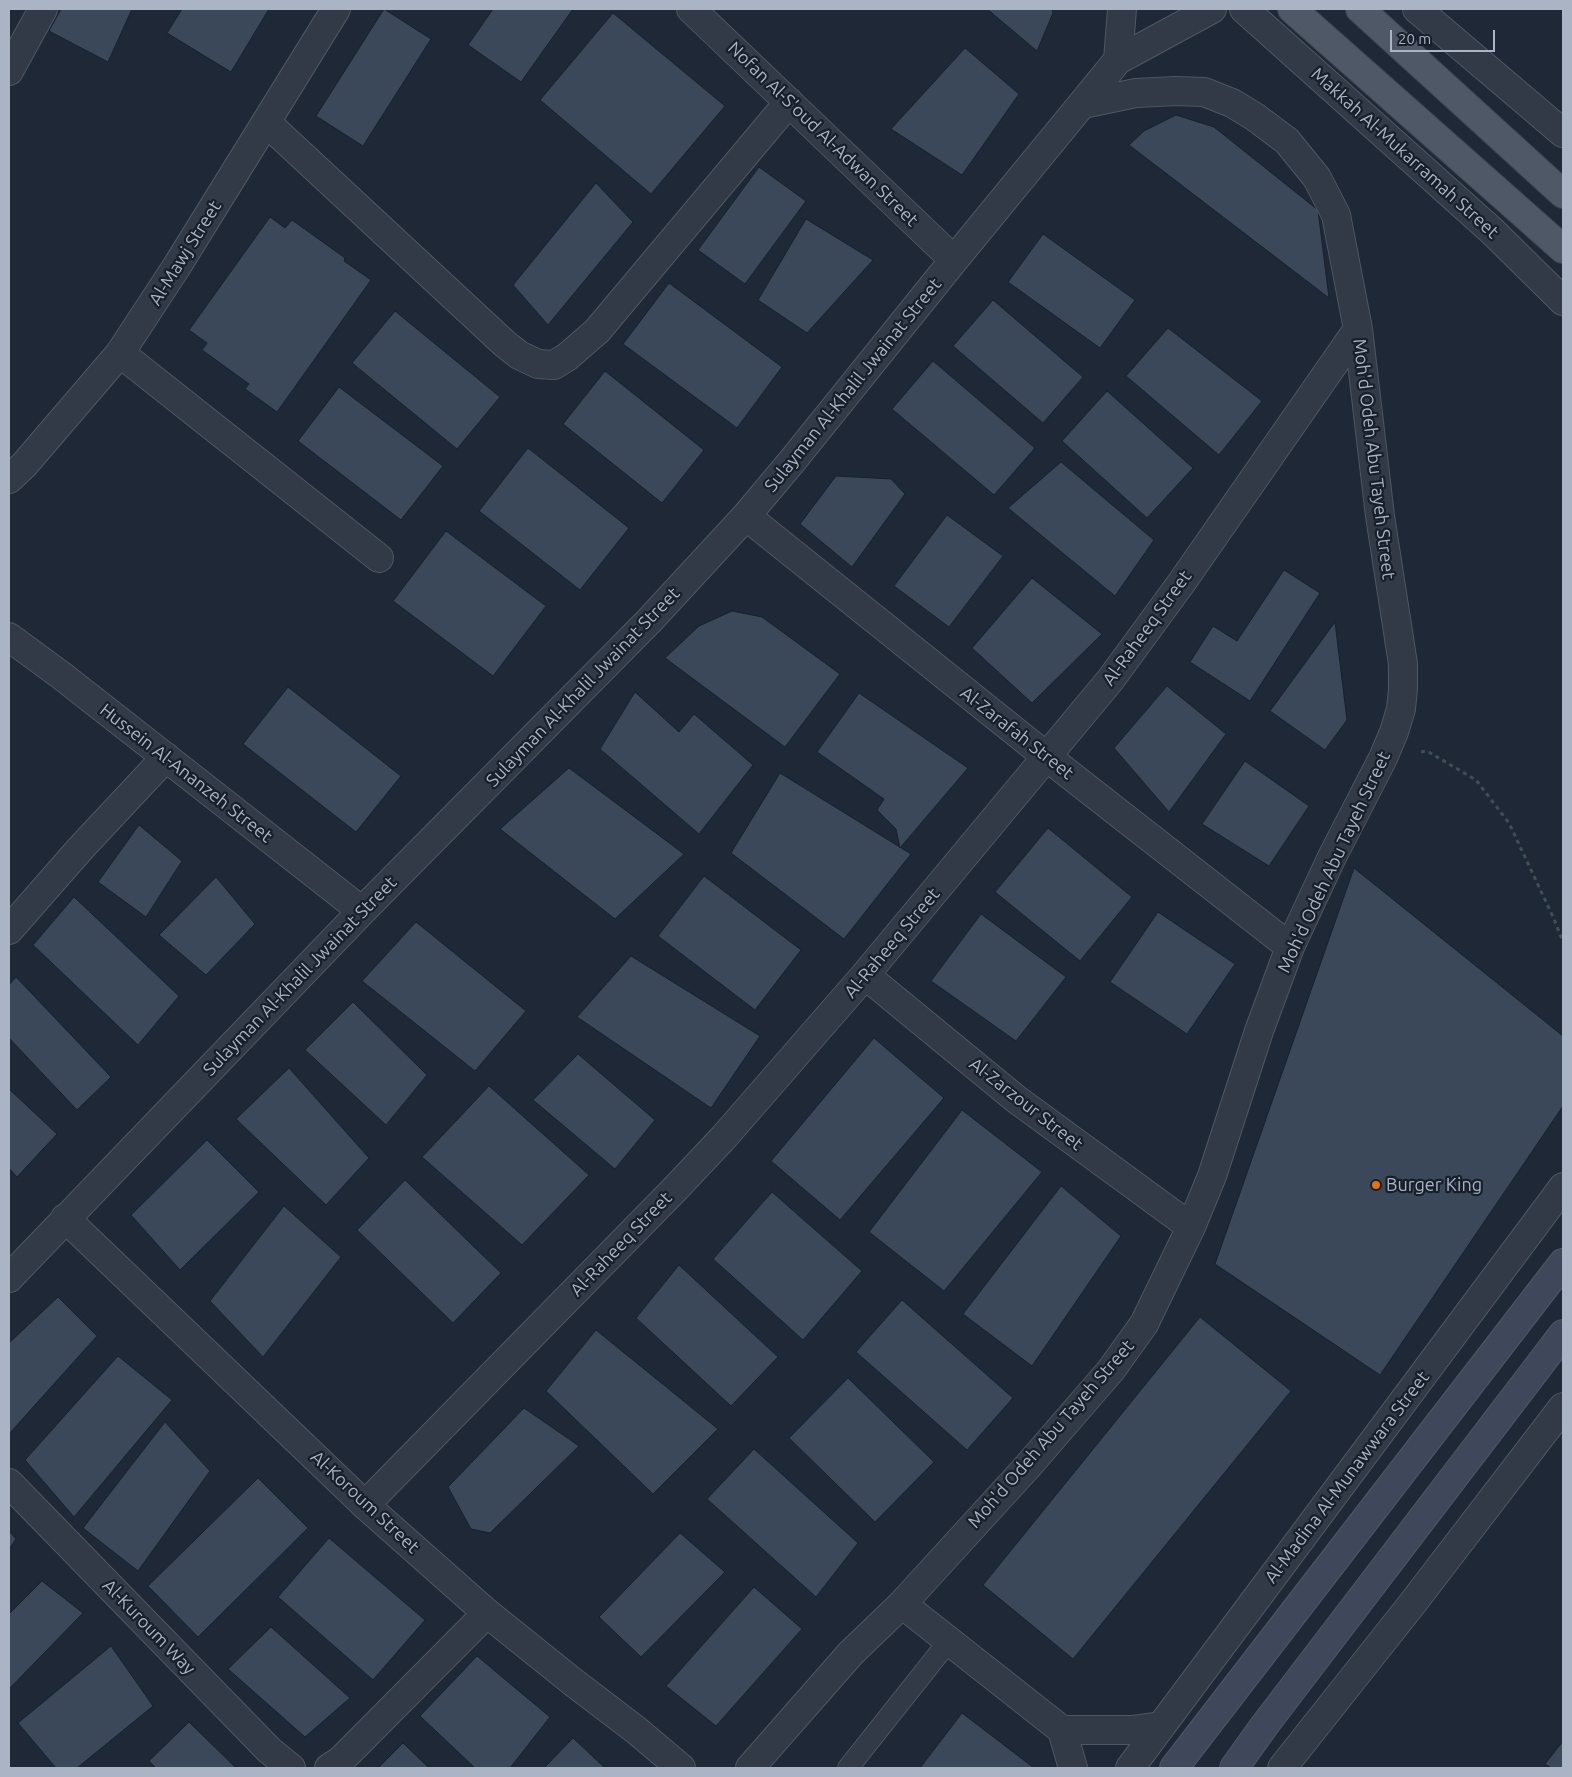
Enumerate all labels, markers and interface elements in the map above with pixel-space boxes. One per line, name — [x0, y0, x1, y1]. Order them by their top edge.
scale bar — [1392, 20, 1497, 52]
text: 20 m — [1398, 30, 1431, 47]
street label: Nofan Al-S'oud Al-Adwan Street — [723, 37, 923, 231]
street label: Makkah Al-Mukarramah Street — [1307, 63, 1503, 243]
street label: Al-Mawj Street — [144, 197, 226, 309]
street label: Sulayman Al-Khalil Jwainat Street — [760, 274, 946, 496]
street label: Moh'd Odeh Abu Tayeh Street — [1349, 337, 1399, 581]
street label: Al-Raheeq Street — [1098, 566, 1196, 690]
street label: Sulayman Al-Khalil Jwainat Street — [482, 583, 684, 791]
street label: Al-Zarafah Street — [956, 682, 1078, 784]
street label: Hussein Al-Ananzeh Street — [95, 699, 277, 847]
street label: Moh'd Odeh Abu Tayeh Street — [1273, 748, 1395, 976]
street label: Sulayman Al-Khalil Jwainat Street — [199, 872, 401, 1080]
street label: Al-Raheeq Street — [840, 884, 944, 1002]
street label: Al-Zarzour Street — [965, 1053, 1087, 1155]
place label: Burger King — [1386, 1174, 1482, 1196]
marker: Burger King — [1370, 1179, 1382, 1191]
street label: Al-Raheeq Street — [566, 1187, 676, 1301]
street label: Moh'd Odeh Abu Tayeh Street — [963, 1336, 1139, 1532]
street label: Al-Madina Al-Munawwara Street — [1260, 1367, 1434, 1587]
street label: Al-Koroum Street — [306, 1446, 424, 1558]
street label: Al-Kuroum Way — [98, 1575, 200, 1679]

